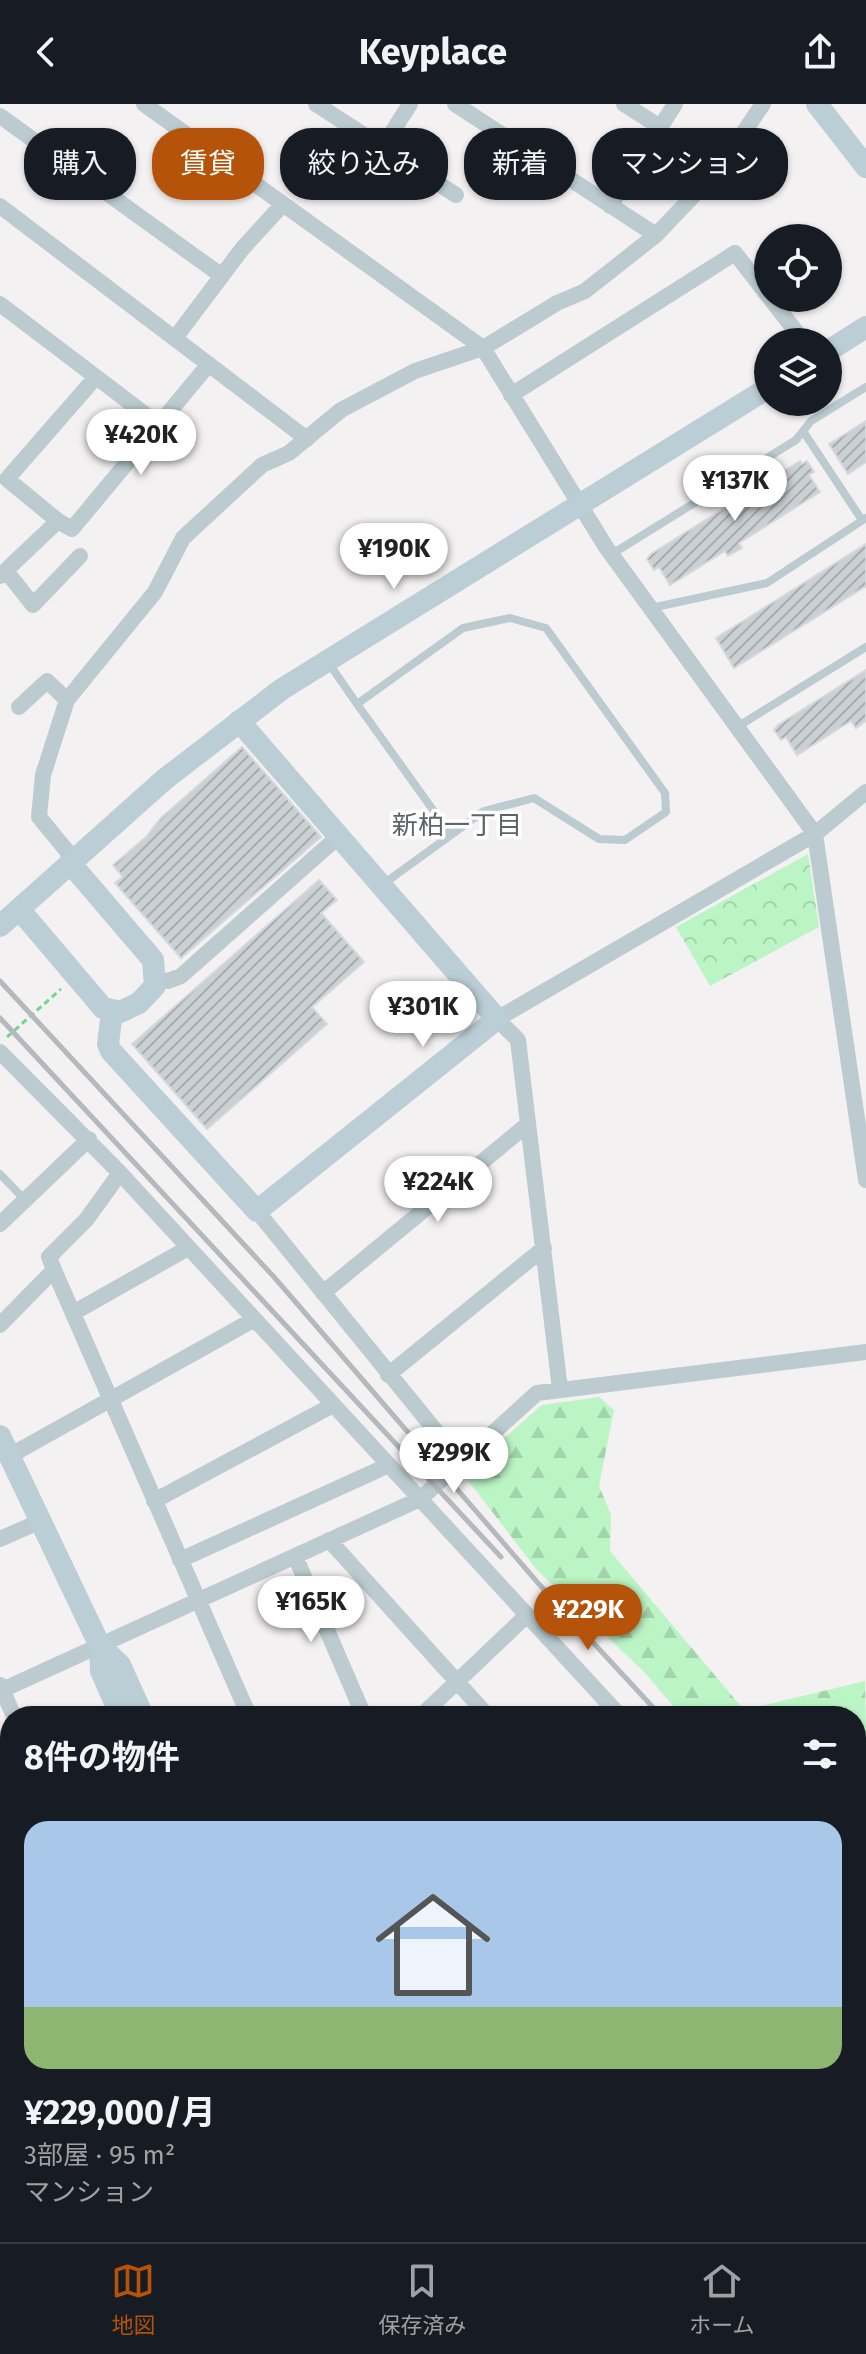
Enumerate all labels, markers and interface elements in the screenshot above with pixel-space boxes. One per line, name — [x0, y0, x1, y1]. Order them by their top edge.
icon: back — [24, 30, 68, 74]
text: Keyplace — [359, 30, 507, 74]
icon: share — [798, 30, 842, 74]
chip: 購入 — [24, 128, 136, 200]
chip: 賃貸 — [152, 128, 264, 200]
chip: 絞り込み — [280, 128, 448, 200]
chip: 新着 — [464, 128, 576, 200]
chip: マンション — [592, 128, 788, 200]
map controls — [754, 224, 842, 416]
button: locate — [754, 224, 842, 312]
button: layers — [754, 328, 842, 416]
pin: ¥420K — [85, 409, 197, 477]
text: ¥420K — [104, 419, 178, 450]
pin: ¥137K — [679, 455, 791, 523]
text: ¥137K — [701, 465, 769, 496]
pin: ¥190K — [338, 523, 450, 591]
text: ¥190K — [358, 533, 430, 564]
district label: 新柏一丁目 — [392, 810, 522, 841]
pin: ¥301K — [367, 981, 479, 1049]
text: ¥301K — [387, 991, 459, 1022]
pin: ¥224K — [382, 1156, 494, 1224]
text: ¥224K — [402, 1166, 474, 1197]
pin: ¥299K — [398, 1427, 510, 1495]
text: ¥299K — [417, 1437, 491, 1468]
pin: ¥165K — [255, 1576, 367, 1644]
pin: ¥229K — [532, 1584, 644, 1652]
text: ¥165K — [276, 1586, 346, 1617]
text: ¥229K — [552, 1594, 624, 1625]
icon: filters — [798, 1732, 842, 1776]
text: 8件の物件 — [24, 1737, 180, 1778]
icon: home — [361, 1873, 505, 2017]
text: ¥229,000/月 — [24, 2092, 216, 2133]
text: 3部屋 · 95 m² — [24, 2140, 175, 2171]
text: マンション — [24, 2177, 154, 2208]
tab: 地図 — [111, 2259, 155, 2339]
tab: 保存済み — [378, 2259, 466, 2339]
tab: ホーム — [689, 2259, 755, 2339]

